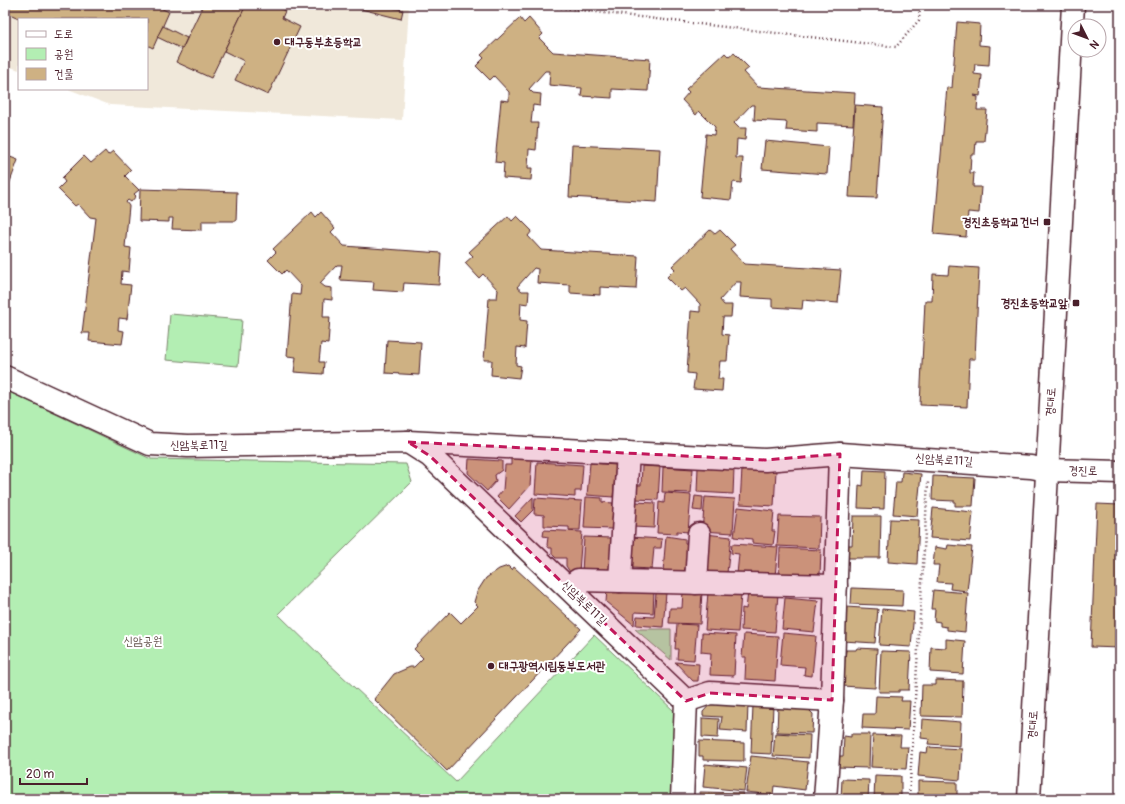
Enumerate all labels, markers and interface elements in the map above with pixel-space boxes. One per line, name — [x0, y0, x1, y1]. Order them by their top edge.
legend — [18, 18, 148, 90]
north arrow — [1067, 18, 1107, 58]
text: 도로 — [54, 27, 73, 42]
place label: 대구동부초등학교 — [284, 35, 362, 50]
marker: 대구동부초등학교 — [272, 37, 282, 47]
text: N — [1086, 37, 1101, 52]
text: 공원 — [54, 47, 73, 62]
text: 건물 — [54, 67, 74, 82]
place label: 경진초등학교건너 — [962, 215, 1039, 230]
marker: 경진초등학교건너 — [1042, 217, 1052, 227]
place label: 경진초등학교앞 — [1000, 296, 1068, 311]
marker: 경진초등학교앞 — [1071, 298, 1081, 308]
street label: 경대로 — [1043, 387, 1059, 417]
street label: 신암북로11길 — [170, 438, 228, 453]
street label: 신암북로11길 — [915, 451, 974, 470]
street label: 경진로 — [1068, 463, 1098, 479]
street label: 신암북로11길 — [558, 578, 610, 629]
park label: 신암공원 — [124, 634, 162, 649]
place label: 대구광역시립동부도서관 — [498, 659, 606, 674]
marker: 대구광역시립동부도서관 — [486, 661, 496, 671]
street label: 경대로 — [1025, 710, 1041, 740]
scale bar — [20, 760, 87, 786]
text: 20 m — [26, 767, 55, 782]

